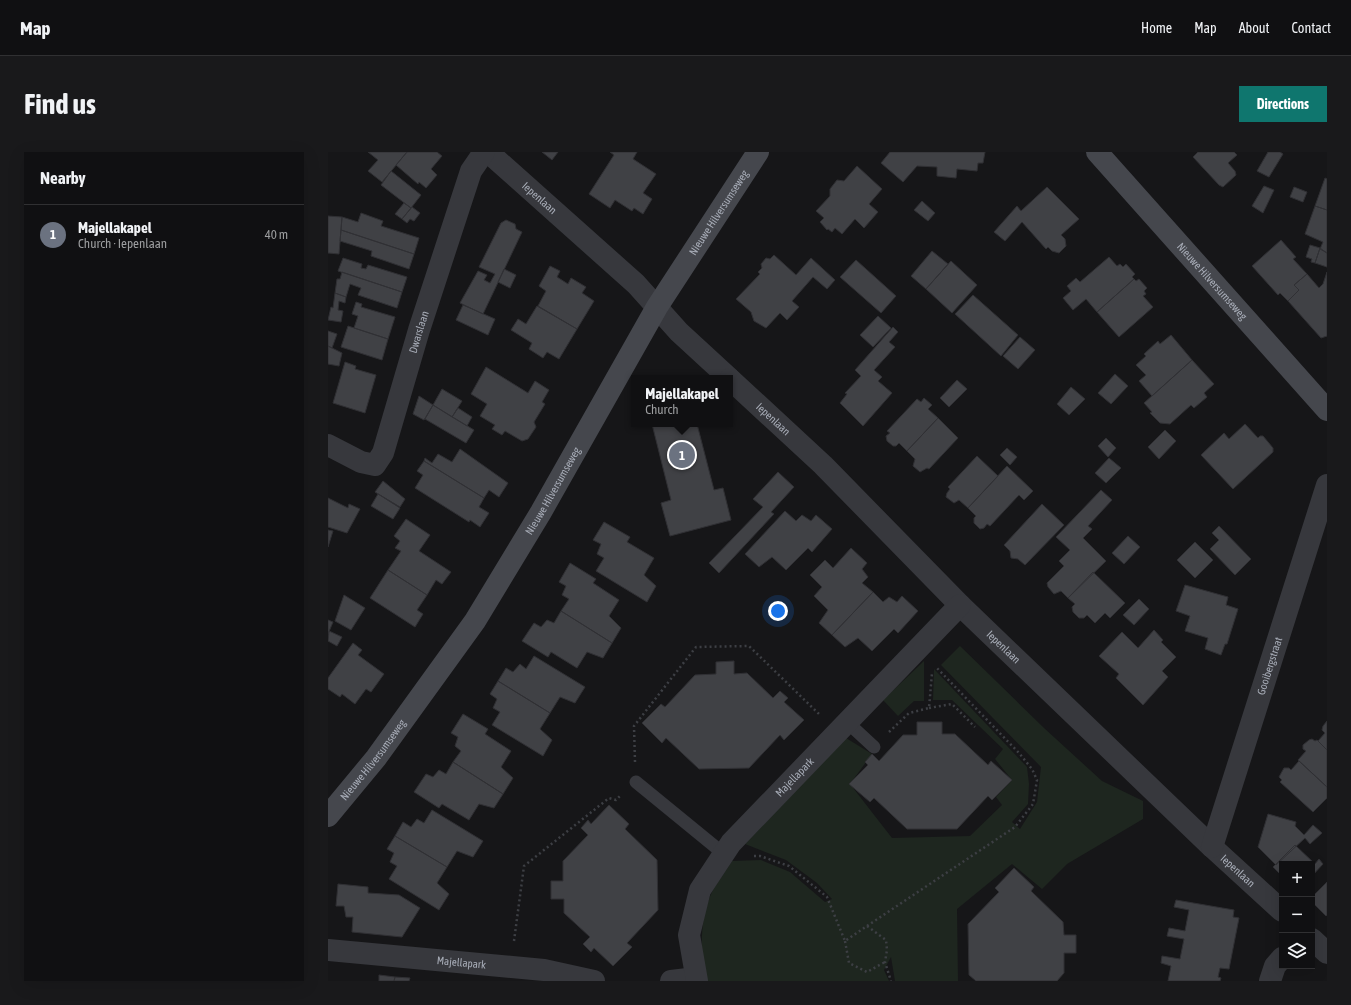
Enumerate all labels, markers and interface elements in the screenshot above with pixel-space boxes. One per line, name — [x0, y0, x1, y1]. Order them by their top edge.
text: Map — [20, 17, 51, 39]
text: Home — [1141, 20, 1172, 36]
text: Map — [1194, 20, 1217, 36]
text: About — [1239, 20, 1270, 36]
text: Contact — [1292, 20, 1331, 36]
button: Directions — [1239, 86, 1327, 122]
text: Find us — [24, 88, 96, 120]
text: Nearby — [40, 168, 86, 188]
street label: Nieuwe Hilversumseweg — [687, 168, 751, 257]
street label: Iepenlaan — [520, 180, 559, 216]
text: Majellakapel — [78, 219, 152, 236]
text: 1 — [50, 227, 56, 242]
text: 40 m — [265, 227, 288, 242]
text: Church · Iepenlaan — [78, 236, 167, 251]
street label: Nieuwe Hilversumseweg — [1175, 240, 1250, 322]
street label: Dwarslaan — [407, 309, 431, 354]
popup — [631, 375, 733, 427]
text: Majellakapel — [645, 385, 719, 402]
street label: Iepenlaan — [754, 400, 793, 438]
text: Church — [645, 402, 679, 417]
pin: 1 — [669, 440, 695, 470]
street label: Nieuwe Hilversumseweg — [523, 445, 583, 537]
your location — [768, 601, 788, 621]
street label: Iepenlaan — [984, 628, 1023, 666]
street label: Gooibergstraat — [1255, 635, 1284, 696]
street label: Nieuwe Hilversumseweg — [338, 717, 408, 802]
street label: Majellapark — [773, 755, 816, 799]
street label: Iepenlaan — [1218, 852, 1257, 889]
map controls — [1279, 861, 1315, 969]
button: + — [1279, 861, 1315, 897]
button: − — [1279, 897, 1315, 933]
button: layers — [1279, 933, 1315, 969]
street label: Majellapark — [436, 954, 487, 971]

